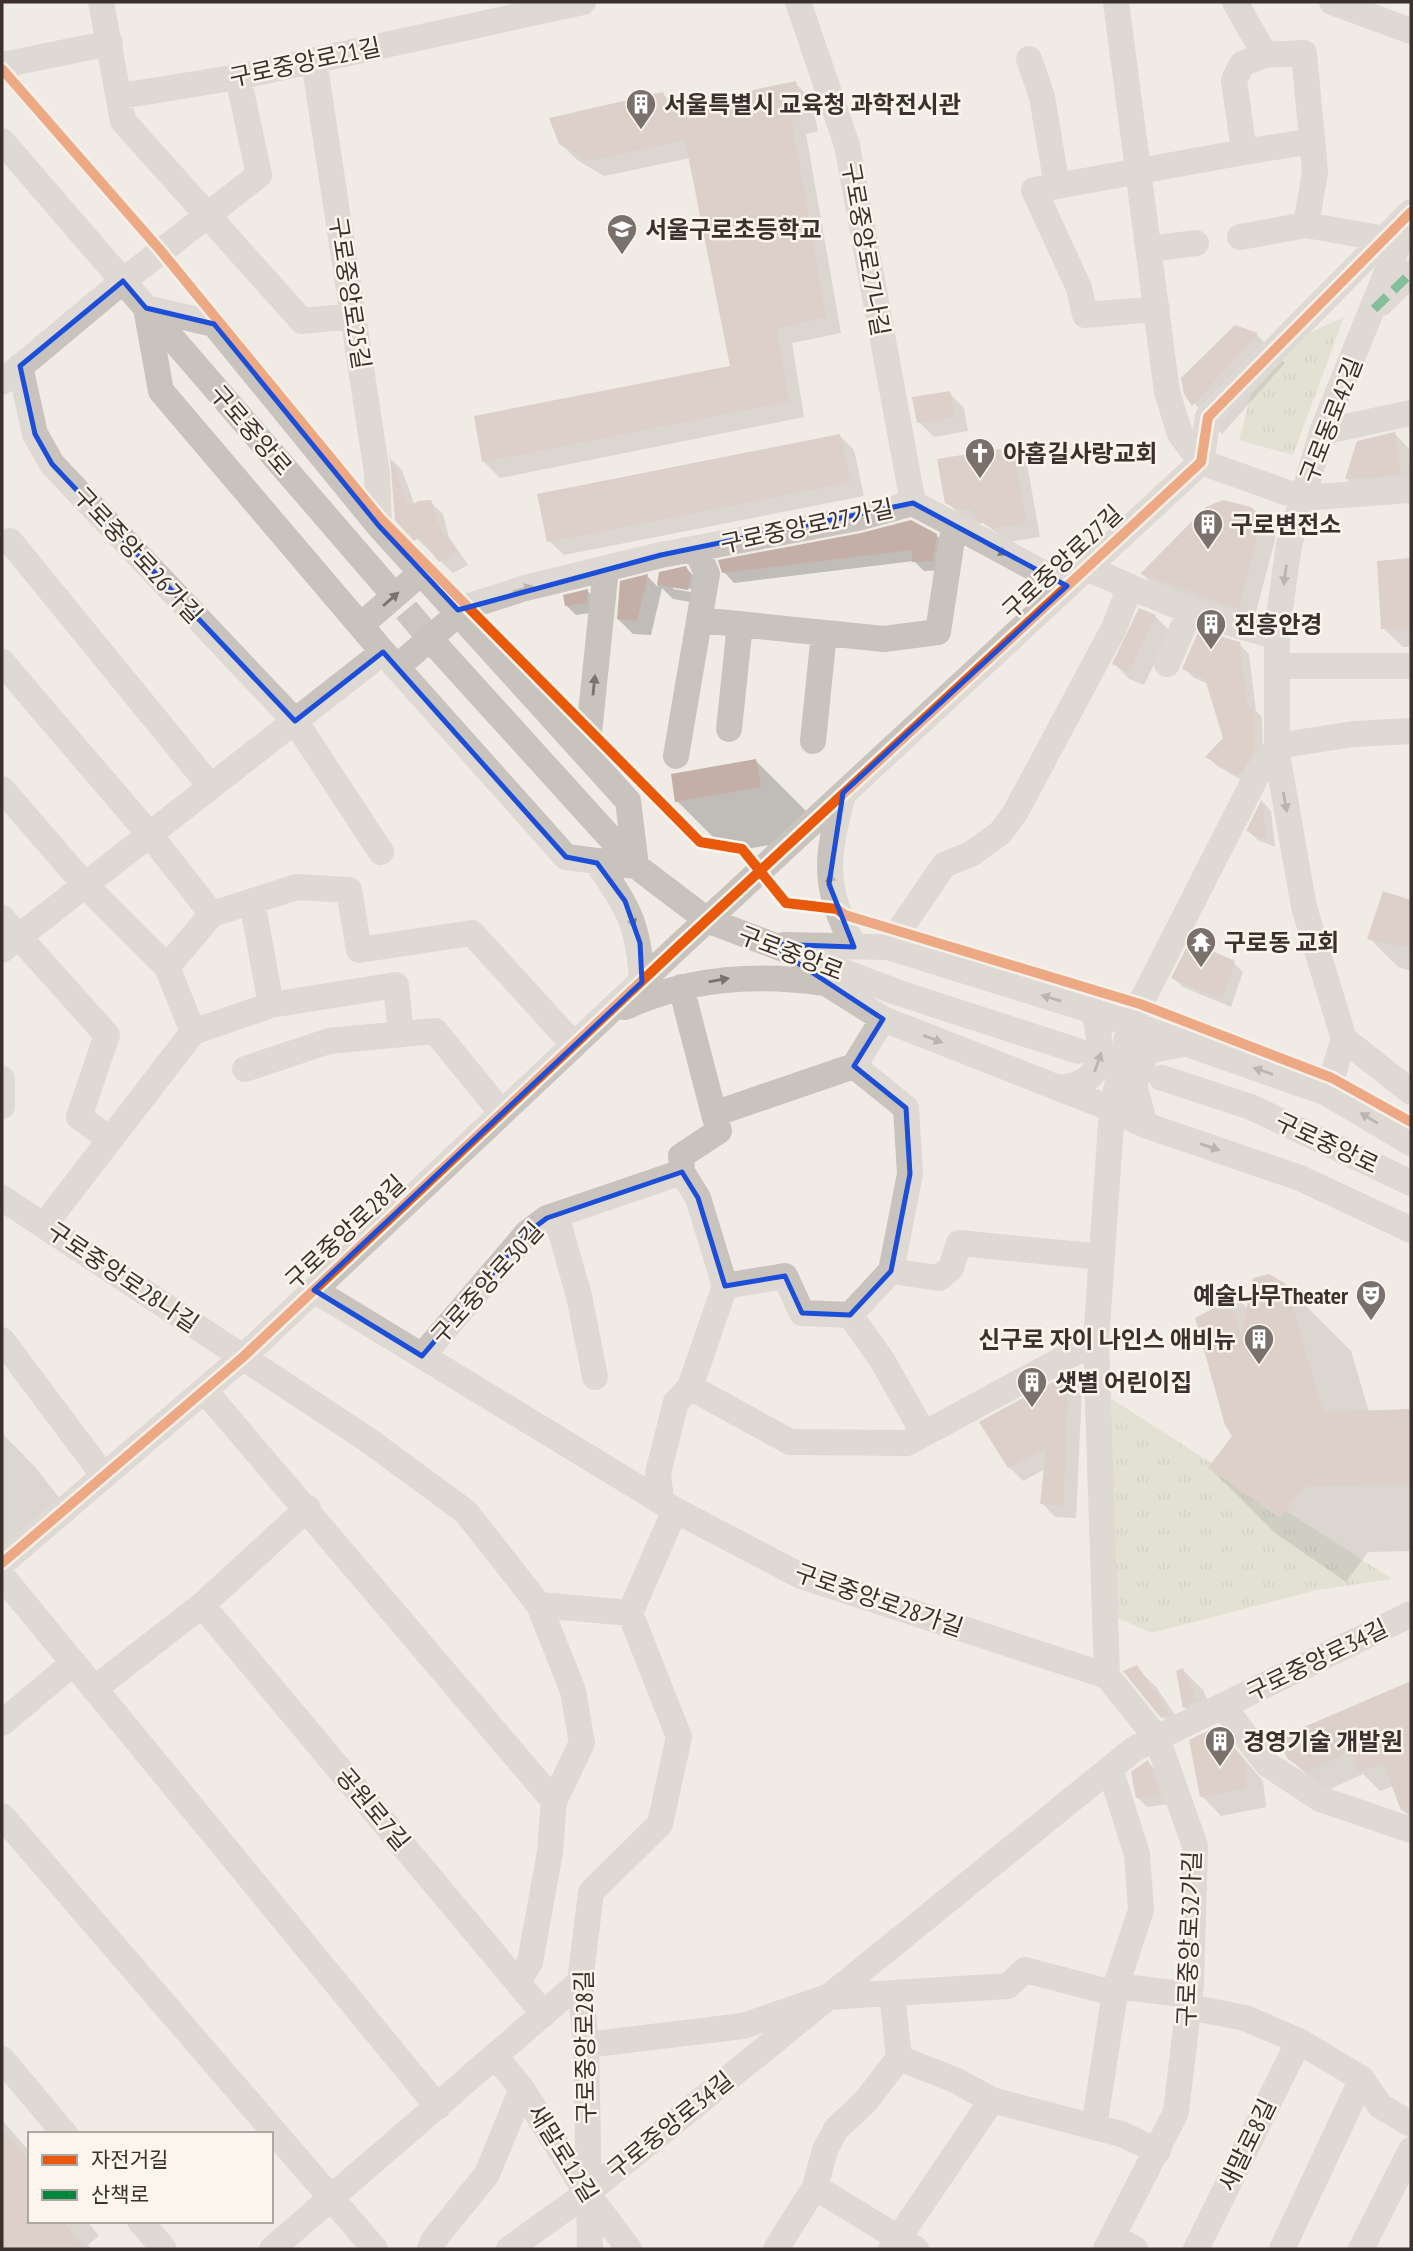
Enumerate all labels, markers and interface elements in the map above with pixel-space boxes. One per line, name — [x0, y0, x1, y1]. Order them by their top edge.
street label: 구로중앙로21길 — [226, 31, 384, 93]
building icon: 서울특별시 교육청 과학전시관 — [624, 87, 658, 131]
place label: 서울특별시 교육청 과학전시관 — [664, 89, 961, 120]
street label: 구로중앙로27나길 — [835, 160, 897, 338]
school or university icon: 서울구로초등학교 — [605, 212, 639, 256]
street label: 구로중앙로25길 — [323, 214, 377, 372]
place label: 서울구로초등학교 — [645, 214, 822, 245]
street label: 구로동로42길 — [1293, 353, 1369, 487]
street label: 구로중앙로 — [203, 378, 299, 482]
church icon: 아홉길사랑교회 — [963, 436, 997, 480]
place label: 아홉길사랑교회 — [1003, 438, 1158, 469]
street label: 구로중앙로26가길 — [67, 480, 209, 630]
street label: 구로중앙로27가길 — [718, 493, 896, 559]
street label: 구로중앙로27길 — [995, 498, 1129, 626]
building icon: 구로변전소 — [1191, 507, 1225, 551]
place label: 구로변전소 — [1231, 509, 1341, 540]
one-way arrow — [988, 544, 1008, 555]
one-way arrow — [1279, 565, 1290, 587]
one-way arrow — [513, 584, 534, 594]
one-way arrow — [383, 592, 400, 607]
building icon: 진흥안경 — [1194, 607, 1228, 651]
place label: 진흥안경 — [1234, 609, 1322, 640]
one-way arrow — [589, 673, 600, 695]
one-way arrow — [1280, 791, 1291, 813]
one-way arrow — [825, 872, 836, 894]
one-way arrow — [626, 908, 637, 929]
street label: 구로중앙로 — [734, 919, 848, 987]
temple icon: 구로동 교회 — [1184, 925, 1218, 969]
place label: 구로동 교회 — [1224, 927, 1339, 958]
one-way arrow — [708, 974, 730, 985]
one-way arrow — [1040, 992, 1061, 1002]
one-way arrow — [923, 1034, 944, 1045]
one-way arrow — [1093, 1051, 1104, 1072]
one-way arrow — [1252, 1065, 1273, 1076]
street label: 구로중앙로 — [1270, 1106, 1384, 1180]
one-way arrow — [1360, 1112, 1379, 1124]
one-way arrow — [1199, 1142, 1220, 1153]
street label: 구로중앙로28길 — [278, 1168, 412, 1296]
street label: 구로중앙로28나길 — [41, 1215, 205, 1339]
street label: 구로중앙로30길 — [424, 1215, 550, 1351]
theatre icon: 예술나무Theater — [1354, 1278, 1388, 1322]
place label: 예술나무Theater — [1193, 1280, 1349, 1311]
building icon: 신구로 자이 나인스 애비뉴 — [1242, 1322, 1276, 1366]
place label: 신구로 자이 나인스 애비뉴 — [978, 1324, 1236, 1355]
building icon: 샛별 어린이집 — [1015, 1365, 1049, 1409]
place label: 샛별 어린이집 — [1055, 1367, 1192, 1398]
street label: 구로중앙로28가길 — [791, 1557, 967, 1643]
street label: 구로중앙로34길 — [1241, 1612, 1393, 1708]
building icon: 경영기술 개발원 — [1203, 1724, 1237, 1768]
place label: 경영기술 개발원 — [1243, 1726, 1402, 1757]
street label: 공원로7길 — [329, 1761, 417, 1857]
street label: 구로중앙로32가길 — [1170, 1850, 1208, 2028]
street label: 구로중앙로28길 — [568, 1970, 602, 2124]
street label: 구로중앙로34길 — [600, 2064, 740, 2186]
street label: 새말로8길 — [1211, 2094, 1283, 2196]
street label: 새말로12길 — [521, 2098, 605, 2208]
legend — [28, 2132, 273, 2223]
text: 자전거길 — [91, 2146, 168, 2173]
text: 산책로 — [91, 2181, 149, 2208]

